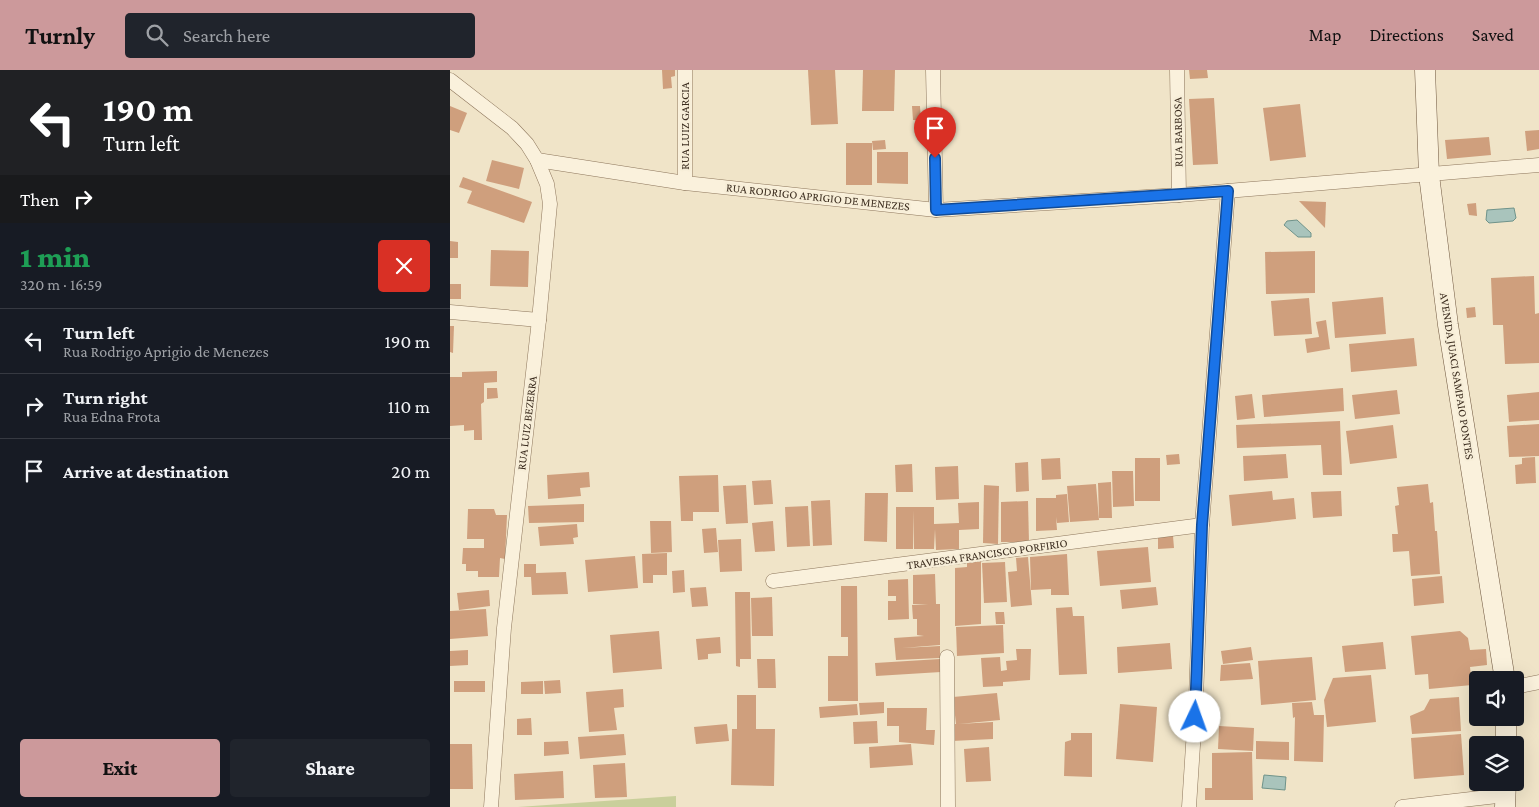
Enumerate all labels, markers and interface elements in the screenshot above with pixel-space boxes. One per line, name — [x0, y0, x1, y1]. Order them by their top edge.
search box — [125, 13, 475, 58]
icon: search — [143, 21, 171, 49]
text: Turnly — [25, 22, 95, 49]
text: Search here — [183, 25, 270, 46]
text: Map — [1309, 25, 1341, 45]
text: Directions — [1369, 25, 1444, 45]
text: Saved — [1472, 25, 1514, 45]
street label: RUA LUIZ GARCIA — [678, 82, 692, 170]
icon: left — [20, 90, 85, 155]
text: 190 m — [103, 90, 193, 129]
street label: RUA BARBOSA — [1170, 97, 1186, 167]
pin — [914, 107, 956, 158]
icon: arrive — [921, 114, 949, 142]
text: Turn left — [103, 131, 180, 156]
street label: RUA RODRIGO APRIGIO DE MENEZES — [726, 180, 911, 214]
icon: right — [69, 185, 97, 213]
text: Then — [20, 189, 59, 210]
text: 1 min — [20, 240, 90, 273]
button: close — [378, 240, 430, 292]
text: 320 m · 16:59 — [20, 276, 102, 293]
street label: AVENIDA JUACI SAMPAIO PONTES — [1437, 292, 1477, 461]
text: Turn left — [63, 322, 135, 343]
icon: left — [20, 327, 48, 355]
text: 190 m — [384, 331, 430, 352]
text: Rua Rodrigo Aprigio de Menezes — [63, 343, 269, 360]
street label: RUA LUIZ BEZERRA — [514, 375, 540, 471]
text: Turn right — [63, 387, 148, 408]
icon: right — [20, 392, 48, 420]
text: 110 m — [388, 396, 430, 417]
text: Rua Edna Frota — [63, 408, 160, 425]
icon: arrive — [20, 457, 48, 485]
text: Arrive at destination — [63, 461, 229, 482]
text: 20 m — [391, 461, 430, 482]
street label: TRAVESSA FRANCISCO PORFIRIO — [906, 536, 1068, 572]
map controls — [1469, 671, 1524, 791]
button: sound — [1469, 671, 1524, 726]
position arrow — [1168, 690, 1220, 742]
button: layers — [1469, 736, 1524, 791]
button: Exit — [20, 739, 220, 797]
button: Share — [230, 739, 430, 797]

